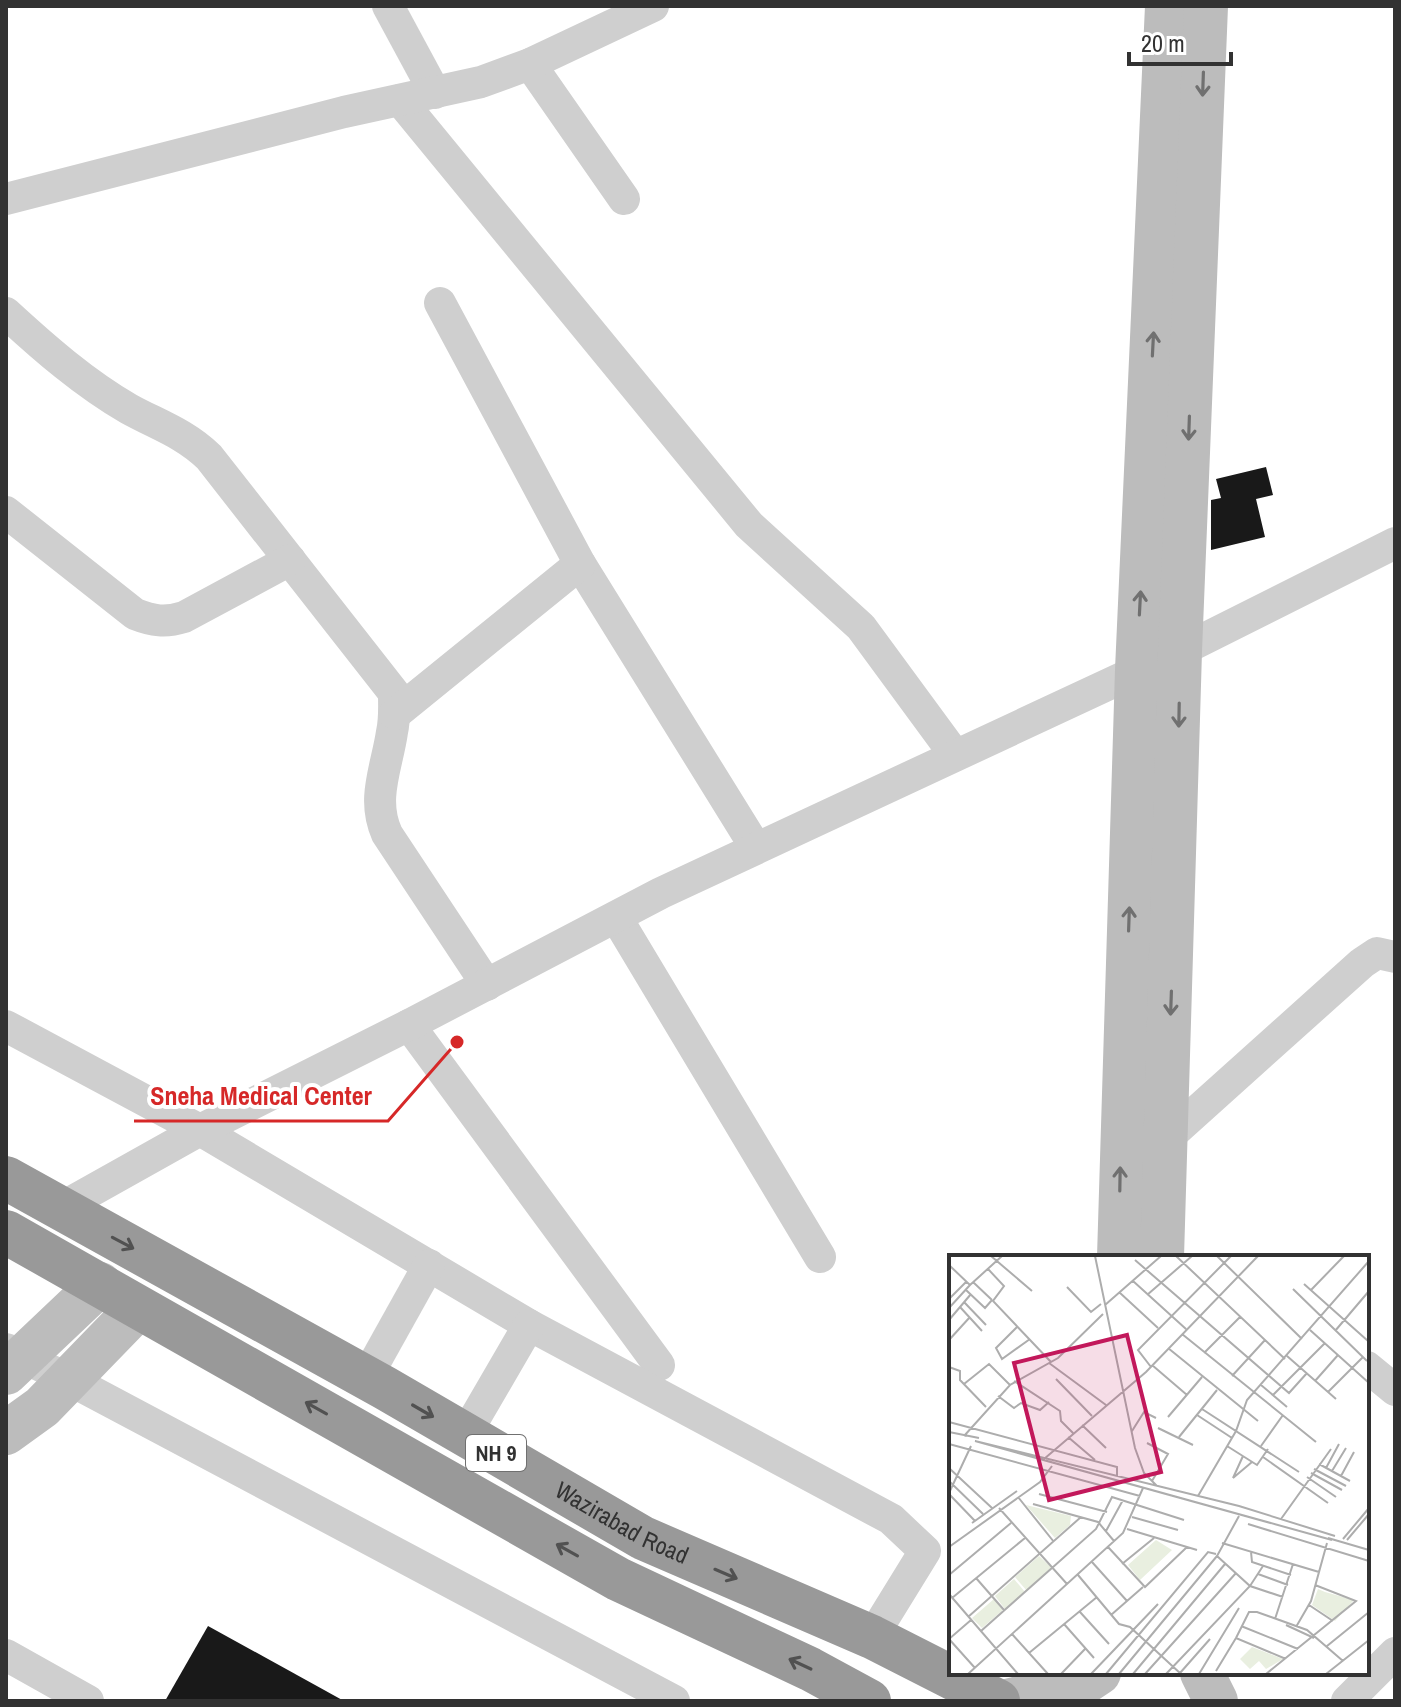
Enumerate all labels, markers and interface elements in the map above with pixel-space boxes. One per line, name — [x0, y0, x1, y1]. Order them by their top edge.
scale bar — [1129, 16, 1231, 66]
text: 20 m — [1141, 27, 1185, 59]
one-way arrow — [1195, 70, 1210, 97]
one-way arrow — [1145, 331, 1160, 358]
one-way arrow — [1182, 414, 1197, 441]
one-way arrow — [1133, 590, 1148, 617]
one-way arrow — [1171, 701, 1186, 728]
one-way arrow — [1121, 906, 1136, 933]
one-way arrow — [1164, 989, 1179, 1016]
callout: Sneha Medical Center — [134, 1071, 388, 1121]
text: Sneha Medical Center — [150, 1078, 372, 1113]
one-way arrow — [1112, 1166, 1128, 1193]
one-way arrow — [111, 1235, 134, 1251]
inset map — [949, 1255, 1369, 1675]
one-way arrow — [305, 1400, 328, 1416]
one-way arrow — [411, 1404, 435, 1419]
road number: NH 9 — [466, 1435, 526, 1471]
street label: Wazirabad Road — [550, 1473, 694, 1571]
one-way arrow — [555, 1542, 579, 1557]
one-way arrow — [713, 1567, 738, 1582]
one-way arrow — [788, 1656, 812, 1671]

